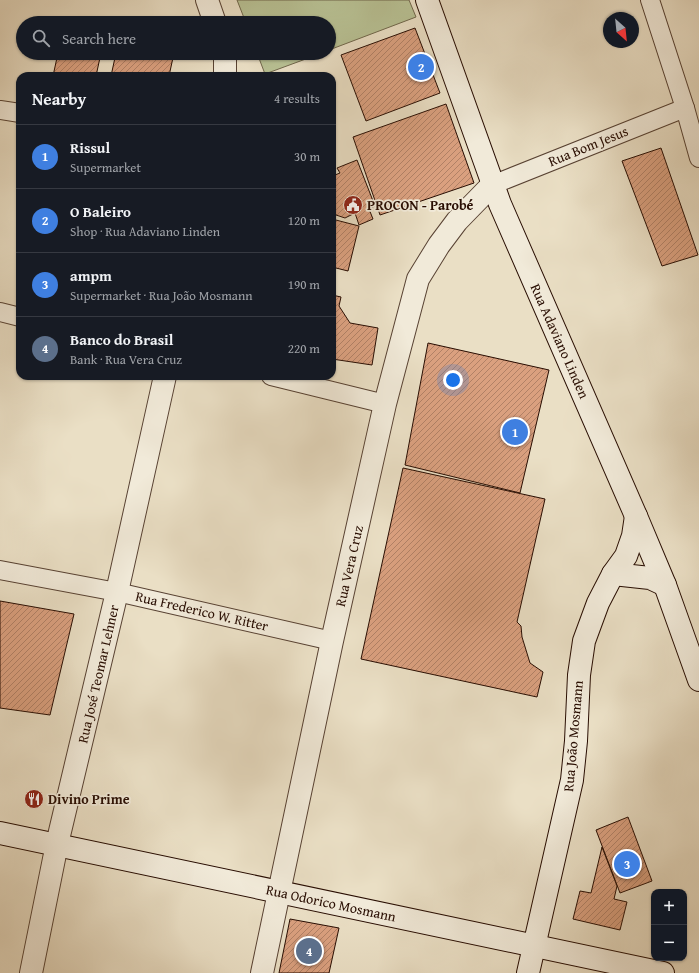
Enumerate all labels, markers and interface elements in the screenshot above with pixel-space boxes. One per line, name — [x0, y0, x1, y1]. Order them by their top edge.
north arrow — [603, 12, 639, 48]
search box — [16, 16, 336, 60]
icon: search — [30, 27, 52, 49]
text: Search here — [62, 28, 136, 49]
pin: 2 — [408, 52, 434, 82]
text: Nearby — [32, 86, 86, 111]
text: 4 results — [274, 89, 320, 108]
street label: Rua Bom Jesus — [545, 121, 631, 171]
text: Rissul — [70, 137, 110, 158]
text: 1 — [42, 147, 48, 166]
text: 30 m — [294, 147, 320, 166]
text: Supermarket — [70, 158, 141, 177]
public building icon: PROCON - Parobé — [342, 194, 364, 216]
place label: PROCON - Parobé — [367, 195, 474, 215]
text: O Baleiro — [70, 201, 131, 222]
text: 2 — [42, 211, 48, 230]
text: 120 m — [288, 211, 320, 230]
text: Shop · Rua Adaviano Linden — [70, 222, 220, 241]
text: ampm — [70, 265, 112, 286]
text: 3 — [42, 275, 48, 294]
text: 190 m — [288, 275, 320, 294]
street label: Rua Adaviano Linden — [526, 280, 594, 402]
text: Supermarket · Rua João Mosmann — [70, 286, 253, 305]
text: Banco do Brasil — [70, 329, 173, 350]
text: 4 — [42, 339, 48, 358]
text: 220 m — [288, 339, 320, 358]
text: Bank · Rua Vera Cruz — [70, 350, 182, 369]
your location — [443, 370, 463, 390]
pin: 1 — [502, 417, 528, 447]
street label: Rua Vera Cruz — [330, 523, 368, 609]
street label: Rua Frederico W. Ritter — [134, 586, 271, 636]
street label: Rua José Teomar Lehner — [72, 603, 124, 745]
street label: Rua João Mosmann — [558, 679, 588, 793]
restaurant icon: Divino Prime — [23, 788, 45, 810]
place label: Divino Prime — [48, 789, 130, 809]
pin: 3 — [614, 849, 640, 879]
street label: Rua Odorico Mosmann — [264, 879, 398, 927]
map controls — [651, 889, 687, 961]
button: + — [651, 889, 687, 925]
button: − — [651, 925, 687, 961]
pin: 4 — [296, 936, 322, 966]

